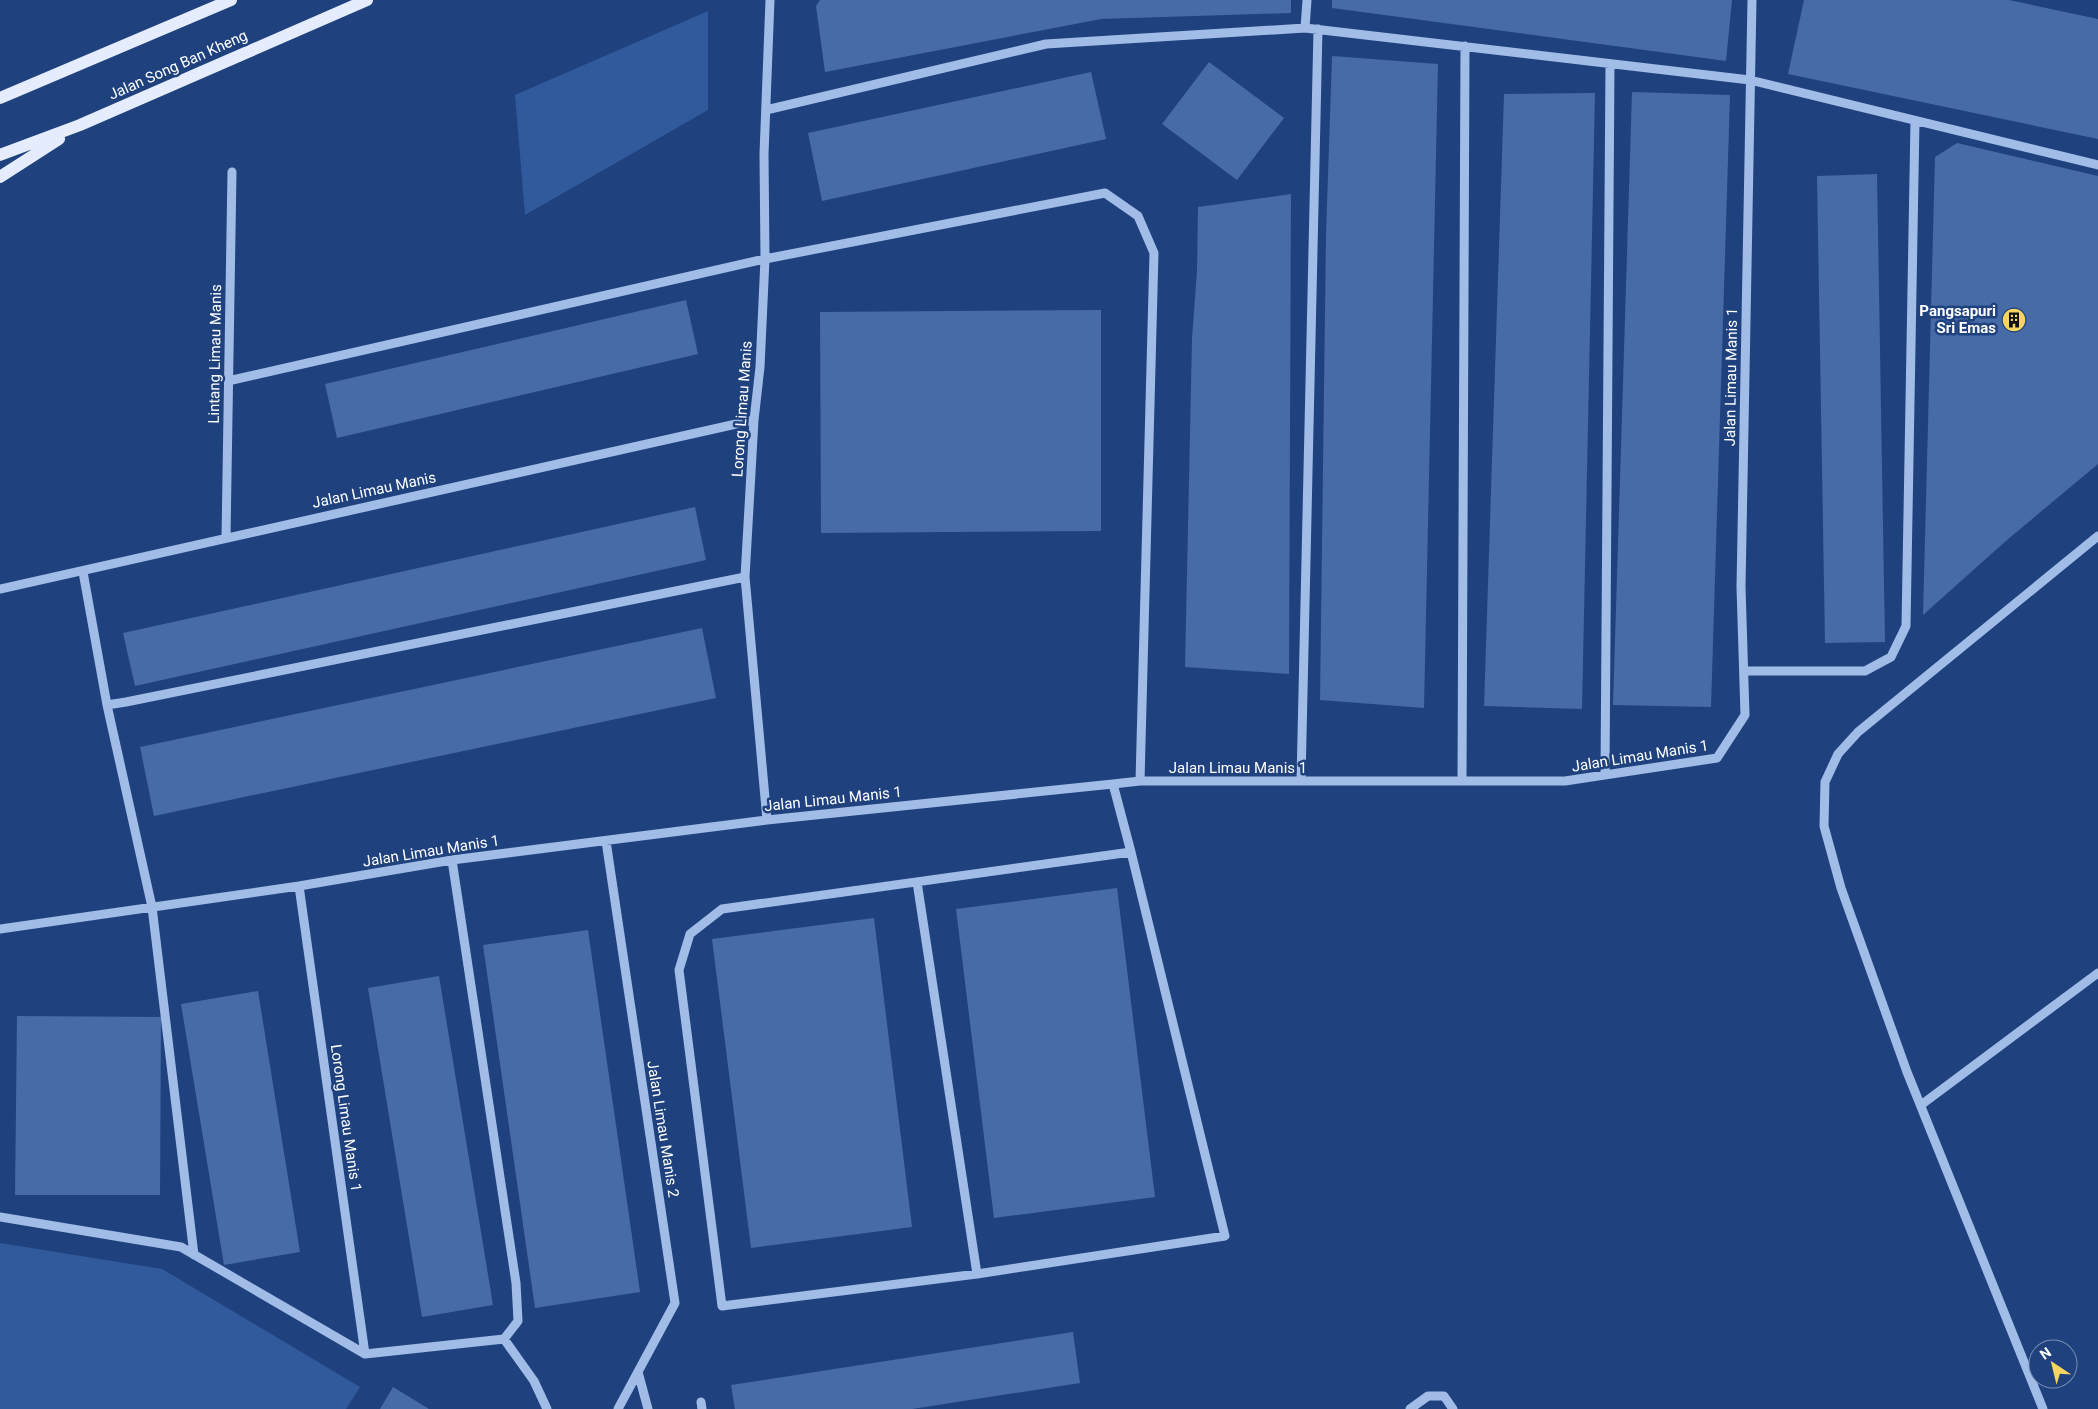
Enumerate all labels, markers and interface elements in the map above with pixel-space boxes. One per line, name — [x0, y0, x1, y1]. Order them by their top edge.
street label: Jalan Song Ban Kheng — [106, 26, 250, 104]
street label: Lintang Limau Manis — [205, 284, 225, 424]
place label: Pangsapuri Sri Emas — [1919, 302, 1996, 337]
building icon: Pangsapuri Sri Emas — [2001, 307, 2027, 333]
street label: Jalan Limau Manis 1 — [1721, 308, 1741, 446]
street label: Lorong Limau Manis — [728, 340, 756, 478]
street label: Jalan Limau Manis — [310, 468, 438, 512]
street label: Jalan Limau Manis 1 — [1570, 736, 1710, 776]
street label: Jalan Limau Manis 1 — [1169, 759, 1307, 777]
street label: Jalan Limau Manis 1 — [763, 783, 903, 815]
street label: Jalan Limau Manis 1 — [361, 831, 501, 871]
street label: Lorong Limau Manis 1 — [327, 1043, 365, 1193]
street label: Jalan Limau Manis 2 — [643, 1059, 683, 1199]
north arrow — [2028, 1339, 2078, 1389]
text: N — [2037, 1344, 2054, 1363]

